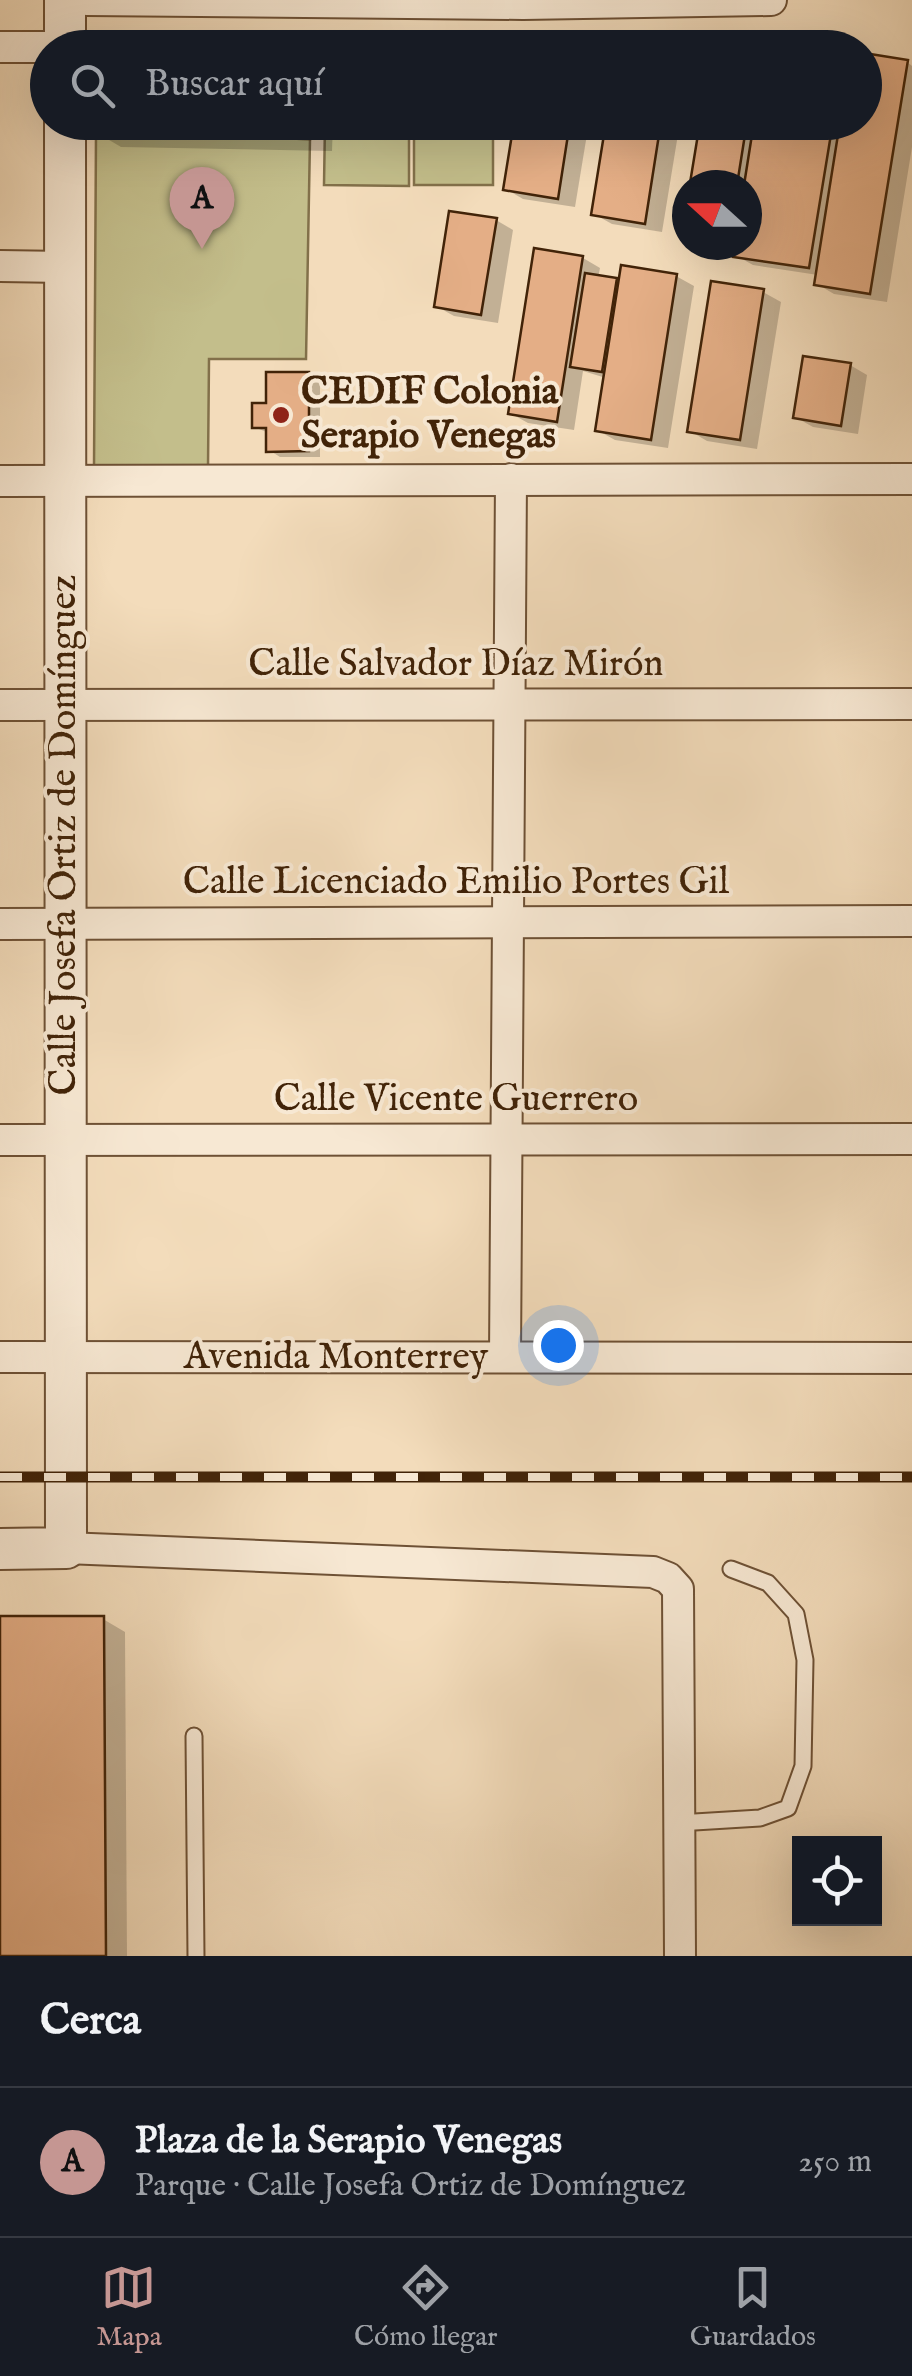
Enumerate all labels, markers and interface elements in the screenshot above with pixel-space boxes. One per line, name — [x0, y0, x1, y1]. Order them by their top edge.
search box — [30, 30, 882, 140]
icon: search — [65, 58, 120, 113]
text: Buscar aquí — [145, 61, 323, 109]
pin: A — [170, 166, 234, 249]
north arrow — [672, 170, 762, 260]
place label: CEDIF Colonia Serapio Venegas — [301, 369, 559, 461]
marker: CEDIF Colonia Serapio Venegas — [270, 404, 292, 426]
street label: Calle Josefa Ortiz de Domínguez — [41, 575, 89, 1095]
street label: Calle Salvador Díaz Mirón — [248, 641, 664, 689]
street label: Calle Licenciado Emilio Portes Gil — [183, 859, 730, 907]
street label: Calle Vicente Guerrero — [274, 1076, 638, 1124]
your location — [533, 1320, 584, 1371]
street label: Avenida Monterrey — [183, 1334, 489, 1382]
map controls — [792, 1836, 882, 1926]
button: locate — [792, 1836, 882, 1926]
text: Cerca — [40, 1995, 141, 2048]
text: Plaza de la Serapio Venegas — [135, 2118, 562, 2166]
text: A — [62, 2142, 83, 2183]
text: 250 m — [798, 2142, 872, 2183]
text: Parque · Calle Josefa Ortiz de Domínguez — [135, 2166, 686, 2207]
tab: Mapa — [96, 2260, 162, 2355]
tab: Cómo llegar — [354, 2260, 498, 2355]
tab: Guardados — [690, 2260, 816, 2355]

